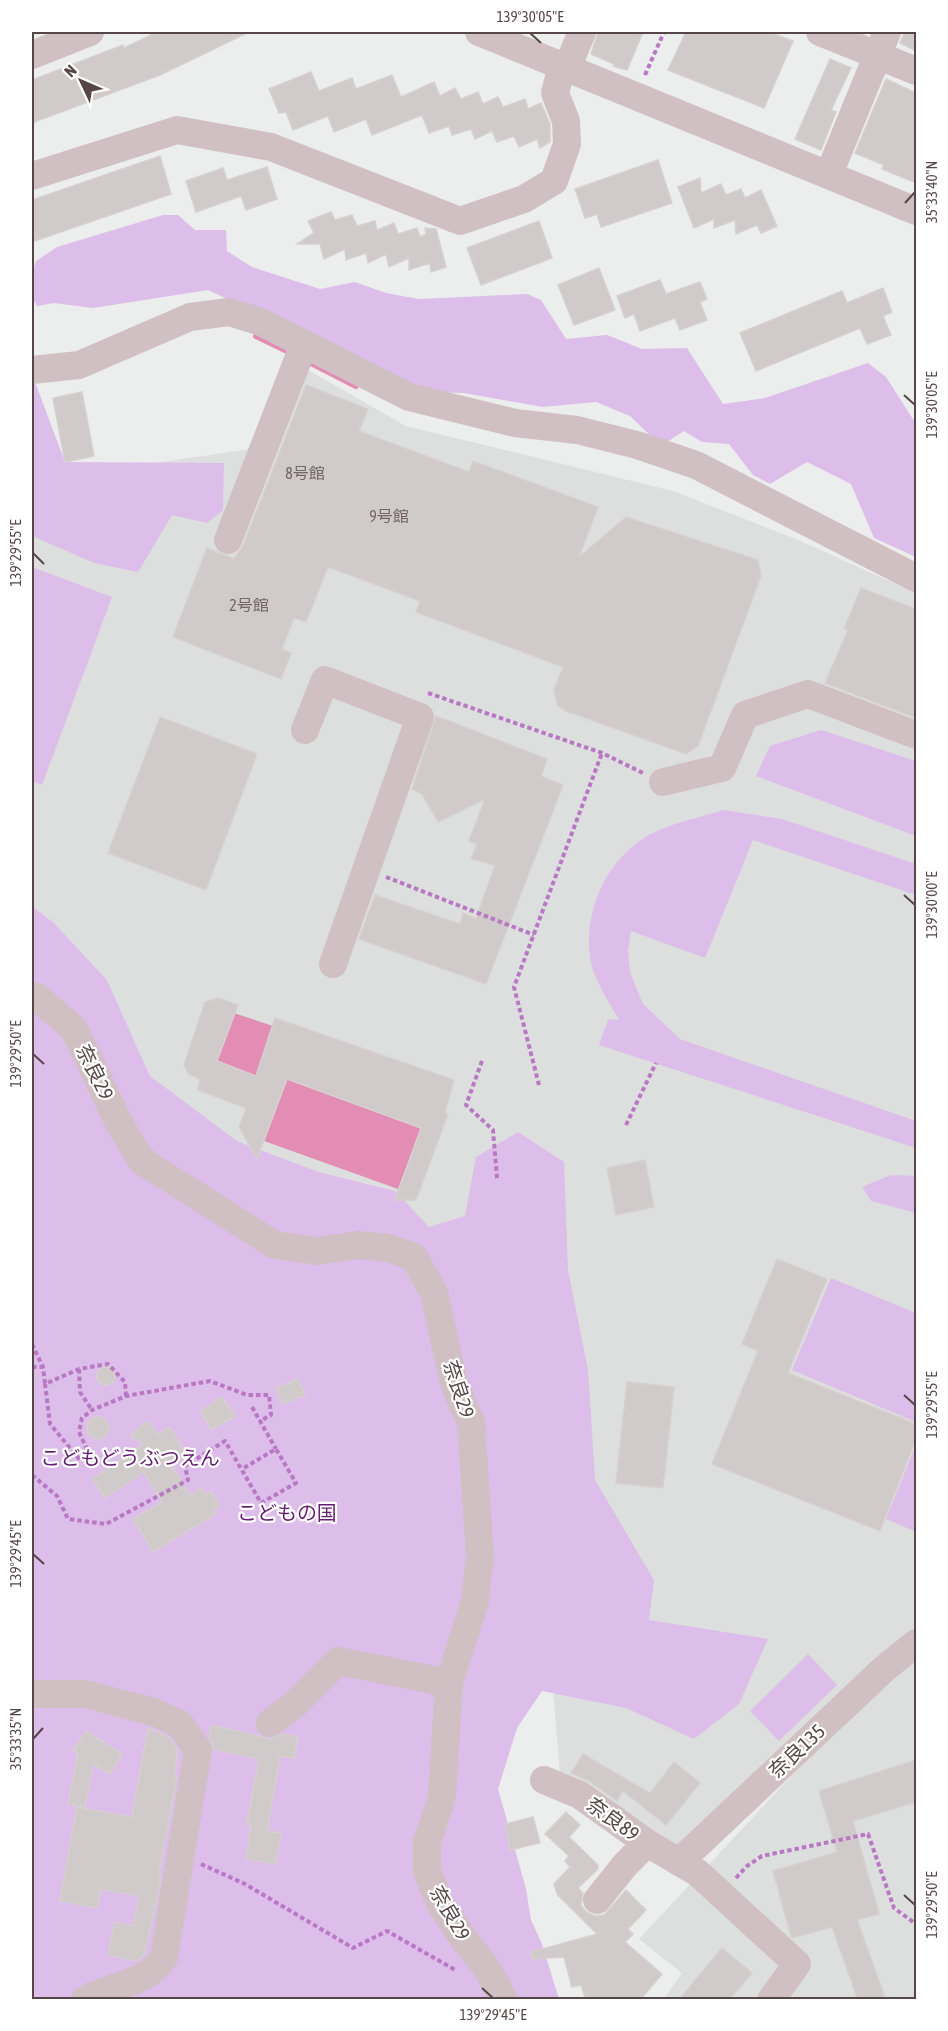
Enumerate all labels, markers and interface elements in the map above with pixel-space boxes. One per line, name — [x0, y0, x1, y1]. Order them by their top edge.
text: 139°30'05"E — [496, 8, 564, 25]
north arrow — [51, 51, 111, 111]
text: N — [60, 61, 80, 80]
text: 35°33'40"N — [923, 161, 940, 223]
text: 139°30'05"E — [923, 371, 940, 439]
house number: 8号館 — [285, 464, 325, 482]
house number: 9号館 — [369, 507, 409, 525]
text: 139°29'55"E — [7, 519, 24, 587]
house number: 2号館 — [229, 596, 269, 614]
text: 139°30'00"E — [923, 871, 940, 939]
text: 139°29'50"E — [7, 1020, 24, 1088]
street label: 奈良29 — [72, 1040, 119, 1103]
street label: 奈良29 — [439, 1357, 479, 1420]
text: 139°29'55"E — [923, 1371, 940, 1439]
park label: こどもどうぶつえん — [40, 1446, 220, 1469]
park label: こどもの国 — [237, 1501, 337, 1524]
text: 139°29'45"E — [7, 1520, 24, 1588]
text: 35°33'35"N — [7, 1708, 24, 1770]
street label: 奈良135 — [764, 1719, 829, 1782]
street label: 奈良89 — [583, 1792, 644, 1845]
text: 139°29'50"E — [923, 1871, 940, 1939]
street label: 奈良29 — [426, 1882, 475, 1944]
text: 139°29'45"E — [459, 2006, 527, 2023]

